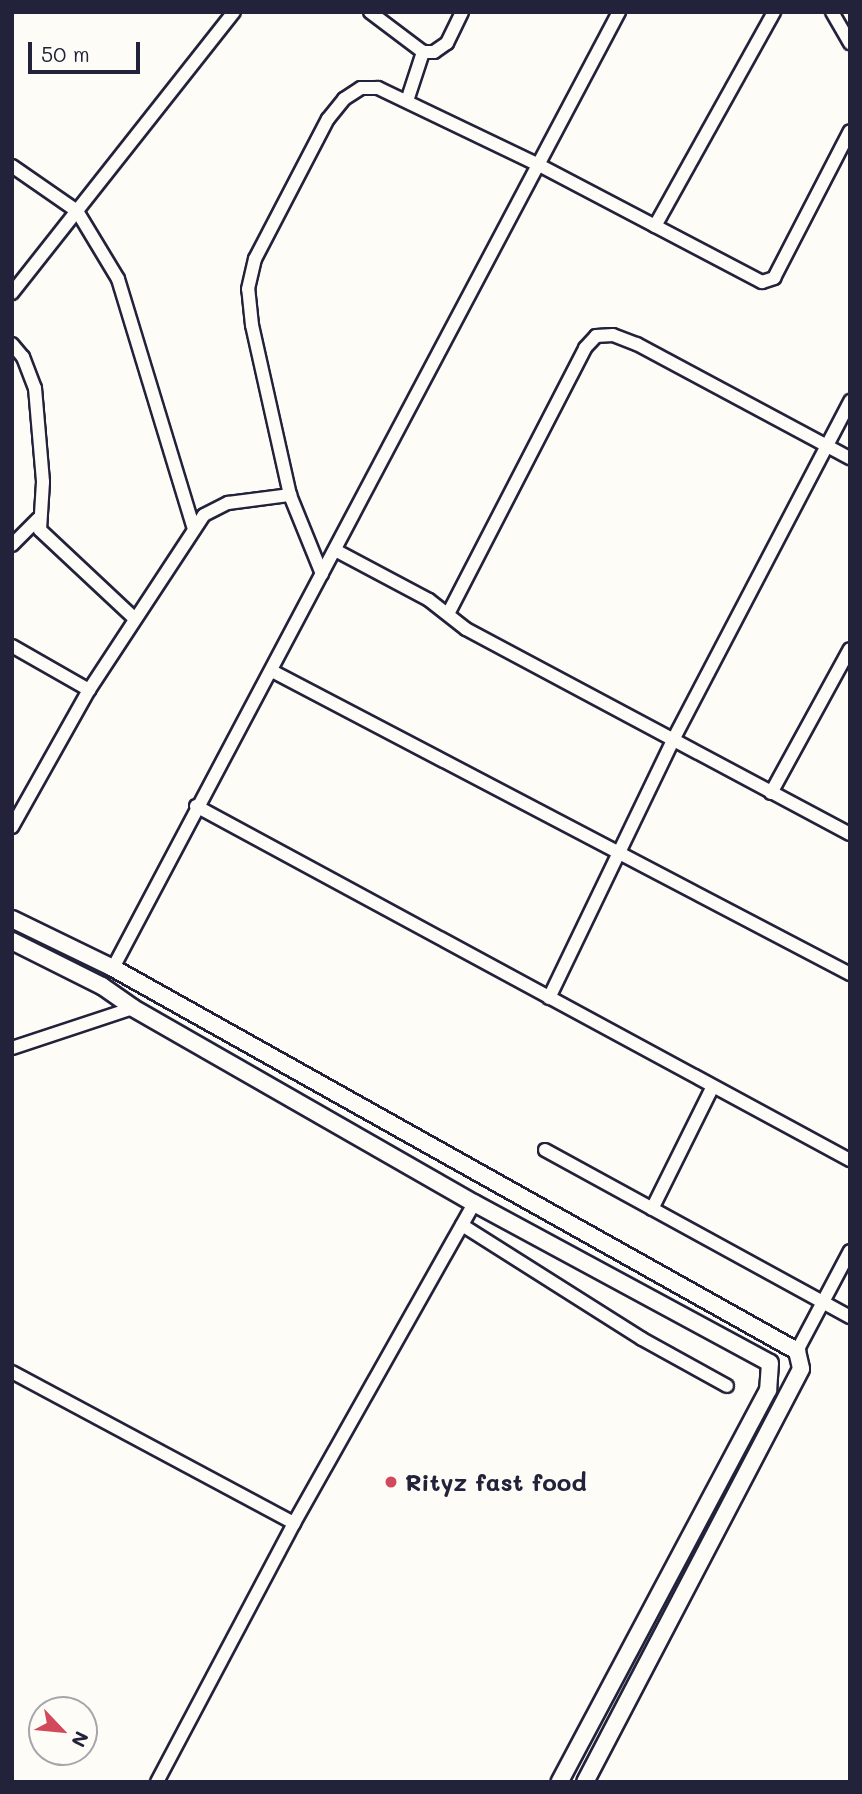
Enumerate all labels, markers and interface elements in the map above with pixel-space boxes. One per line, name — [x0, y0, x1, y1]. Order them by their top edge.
scale bar — [32, 28, 144, 72]
text: 50 m — [41, 40, 90, 67]
place label: Rityz fast food — [405, 1468, 587, 1496]
marker: Rityz fast food — [383, 1474, 399, 1490]
north arrow — [28, 1696, 98, 1766]
text: N — [66, 1728, 95, 1752]

